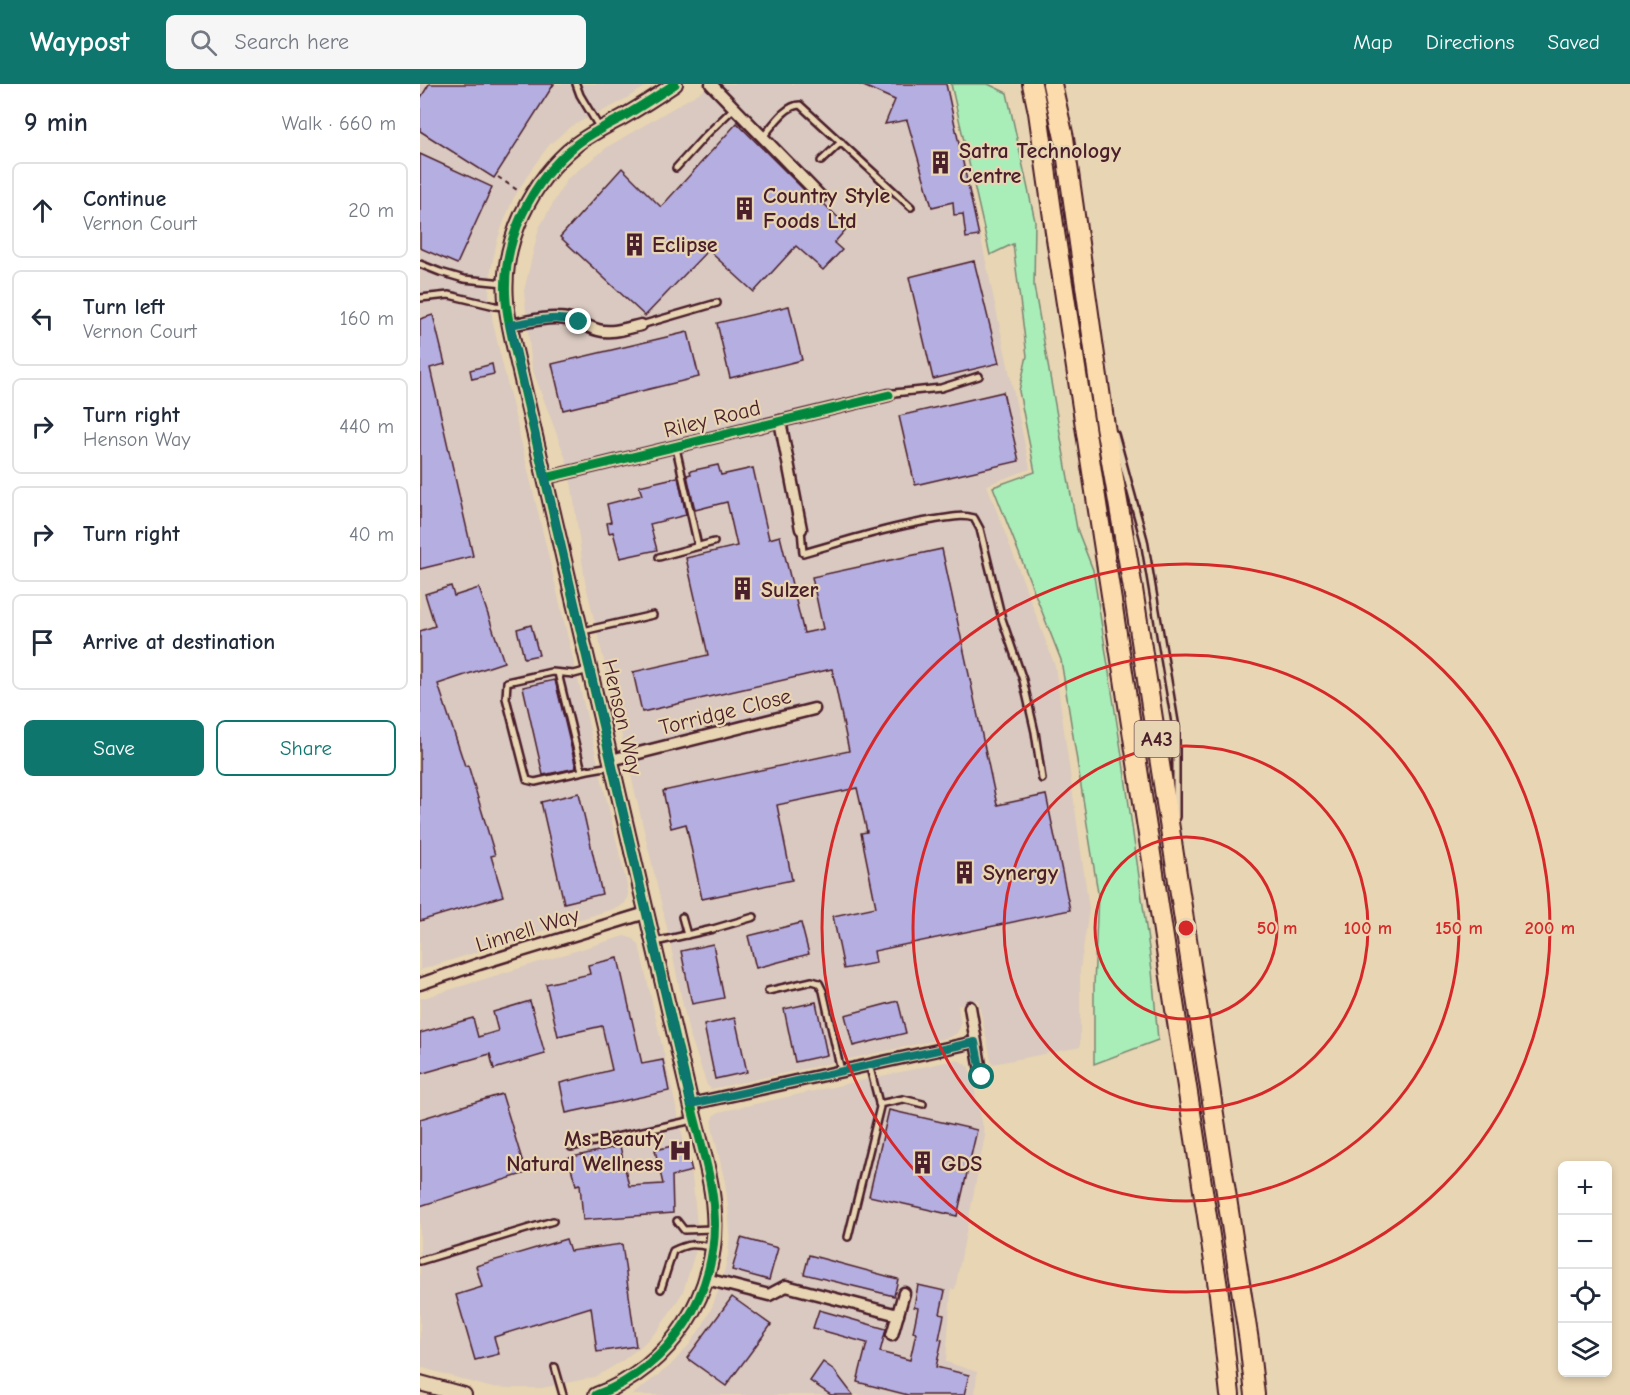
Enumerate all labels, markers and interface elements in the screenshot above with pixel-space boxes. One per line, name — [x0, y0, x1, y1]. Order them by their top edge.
search box — [166, 15, 586, 69]
text: Waypost — [30, 26, 130, 58]
icon: search — [187, 26, 220, 59]
text: Search here — [235, 29, 349, 55]
text: Map — [1353, 30, 1393, 54]
text: Directions — [1426, 30, 1515, 54]
text: Saved — [1548, 30, 1600, 54]
text: 9 min — [24, 108, 88, 138]
text: Walk · 660 m — [282, 112, 396, 135]
place label: Satra Technology Centre — [959, 138, 1122, 189]
building icon: Satra Technology Centre — [928, 150, 954, 176]
place label: Country Style Foods Ltd — [763, 183, 890, 234]
text: Continue — [83, 186, 166, 212]
icon: ahead — [26, 194, 59, 227]
building icon: Country Style Foods Ltd — [732, 195, 758, 221]
text: 20 m — [348, 199, 394, 222]
text: Vernon Court — [83, 212, 197, 235]
building icon: Eclipse — [621, 231, 647, 257]
place label: Eclipse — [652, 232, 718, 258]
text: Turn left — [83, 294, 165, 320]
icon: left — [26, 302, 59, 335]
text: 160 m — [340, 307, 394, 330]
route end — [565, 308, 591, 334]
text: Vernon Court — [83, 320, 197, 343]
street label: Riley Road — [661, 394, 763, 444]
text: Turn right — [83, 402, 180, 428]
icon: right — [26, 410, 59, 443]
text: 440 m — [339, 415, 394, 438]
text: Henson Way — [83, 428, 190, 451]
icon: right — [26, 518, 59, 551]
text: Turn right — [83, 521, 180, 547]
text: 40 m — [349, 523, 394, 546]
building icon: Sulzer — [730, 576, 756, 602]
place label: Sulzer — [761, 577, 818, 603]
icon: arrive — [26, 626, 59, 659]
text: Arrive at destination — [83, 629, 275, 655]
street label: Henson Way — [596, 657, 648, 778]
street label: Torridge Close — [657, 683, 794, 741]
button: Save — [24, 720, 204, 776]
button: Share — [216, 720, 396, 776]
road number: A43 — [1134, 721, 1180, 757]
building icon: Synergy — [952, 859, 978, 885]
place label: Synergy — [983, 860, 1059, 886]
street label: Linnell Way — [472, 902, 582, 958]
centre of rings — [1176, 918, 1196, 938]
text: 50 m — [1257, 918, 1297, 939]
text: 100 m — [1344, 918, 1392, 939]
text: 150 m — [1435, 918, 1483, 939]
text: 200 m — [1525, 918, 1575, 939]
route start — [968, 1063, 994, 1089]
place label: Ms Beauty Natural Wellness — [506, 1126, 664, 1177]
hospital icon: Ms Beauty Natural Wellness — [668, 1138, 694, 1164]
building icon: GDS — [910, 1150, 936, 1176]
place label: GDS — [941, 1151, 982, 1177]
map controls — [1558, 1161, 1612, 1377]
button: + — [1558, 1161, 1612, 1215]
button: − — [1558, 1215, 1612, 1269]
button: locate — [1558, 1269, 1612, 1323]
button: layers — [1558, 1323, 1612, 1377]

